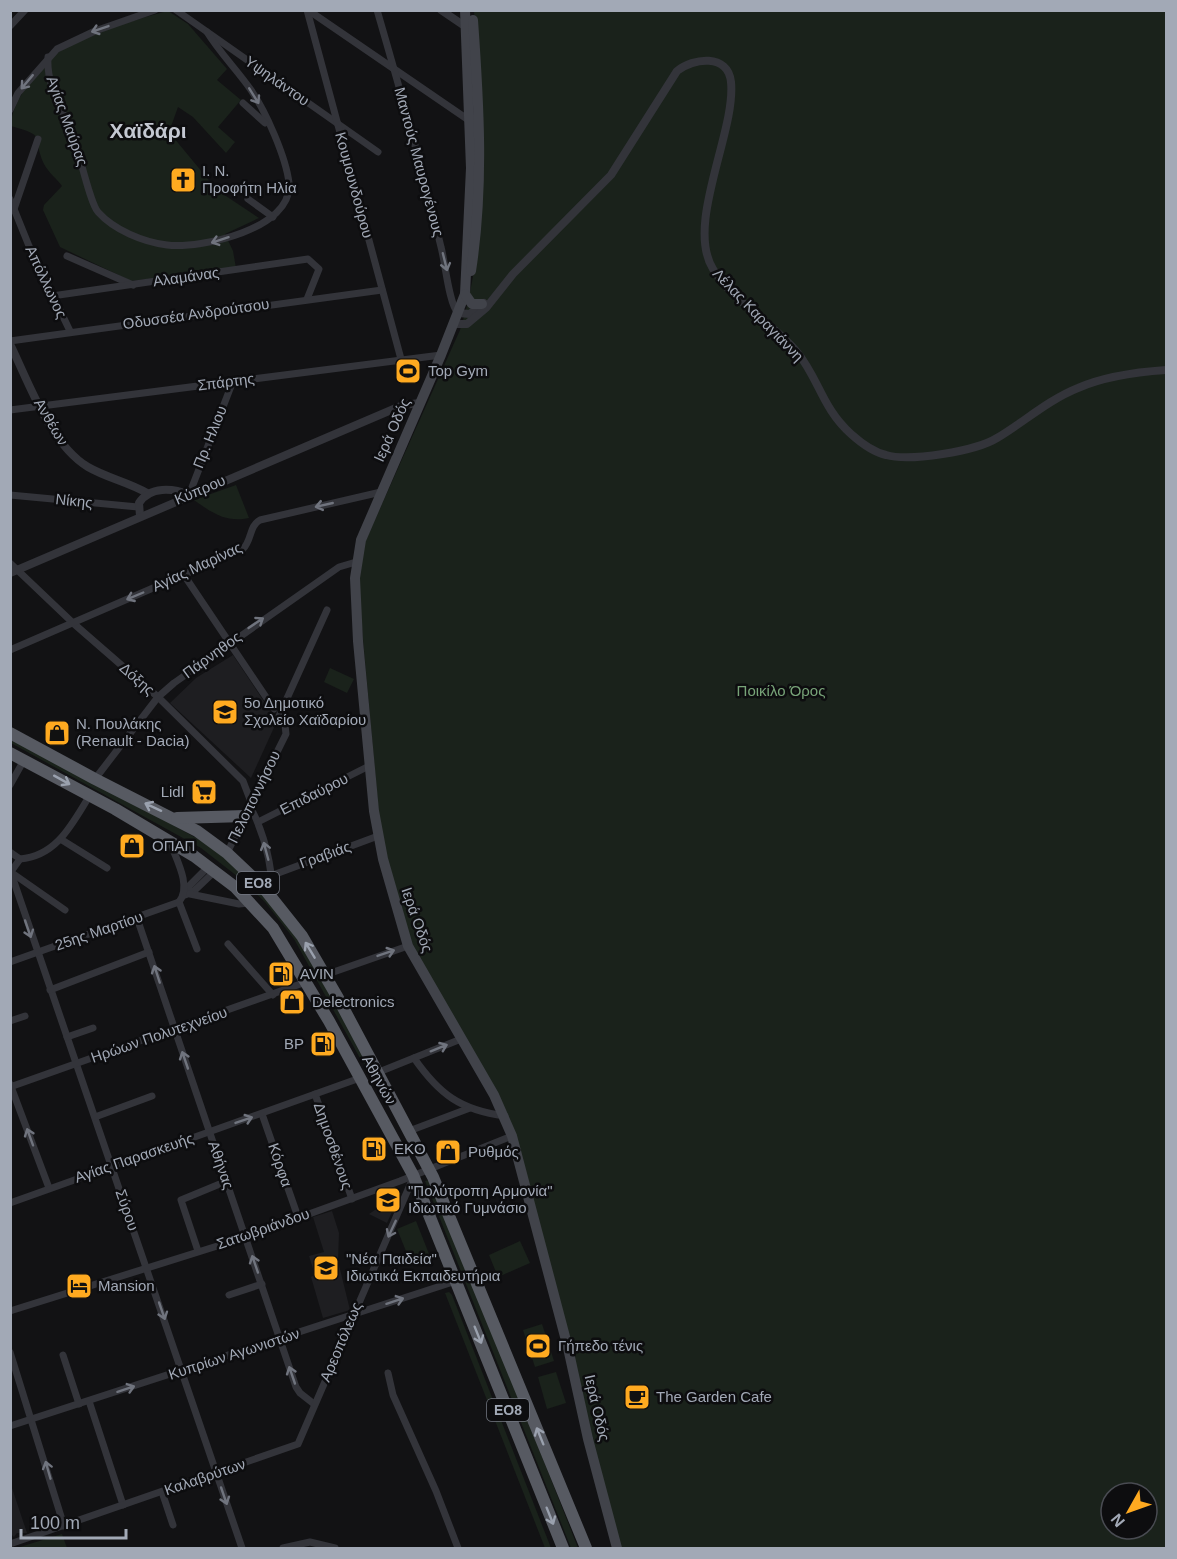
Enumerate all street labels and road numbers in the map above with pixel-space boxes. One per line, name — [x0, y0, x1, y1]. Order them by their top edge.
street label: Υψηλάντου — [242, 52, 313, 109]
street label: Αγίας Μαύρας — [43, 74, 92, 168]
street label: Μαντούς Μαυρογένους — [391, 85, 448, 238]
street label: Κουμουνδούρου — [332, 130, 377, 240]
street label: Απόλλωνος — [22, 243, 71, 321]
street label: Αλαμάνας — [152, 263, 220, 290]
street label: Λέλας Καραγιάννη — [710, 265, 807, 365]
street label: Οδυσσέα Ανδρούτσου — [122, 295, 270, 332]
street label: Σπάρτης — [197, 370, 255, 393]
street label: Ανθέων — [31, 395, 72, 448]
street label: Ιερά Οδός — [370, 395, 413, 464]
street label: Πρ. Ηλιου — [189, 403, 230, 471]
street label: Κύπρου — [172, 471, 228, 508]
street label: Νίκης — [55, 490, 93, 511]
street label: Αγίας Μαρίνας — [149, 538, 244, 595]
street label: Πάρνηθος — [179, 628, 244, 681]
street label: Δόξης — [116, 659, 158, 698]
street label: Πελοποννήσου — [224, 748, 283, 846]
street label: Επιδαύρου — [277, 769, 351, 818]
street label: Γραβιάς — [297, 837, 353, 872]
road number: ΕΟ8 — [237, 872, 279, 894]
street label: Ιερά Οδός — [398, 885, 437, 955]
street label: 25ης Μαρτίου — [53, 908, 145, 953]
street label: Ηρώων Πολυτεχνείου — [88, 1003, 229, 1066]
street label: Αθηνών — [359, 1052, 400, 1107]
street label: Δημοσθένους — [311, 1100, 356, 1192]
street label: Αγίας Παρασκευής — [72, 1129, 196, 1186]
street label: Αθήνας — [205, 1138, 238, 1191]
street label: Κόρφα — [265, 1141, 296, 1189]
street label: Σύρου — [113, 1187, 142, 1233]
street label: Σατωβριάνδου — [214, 1205, 311, 1252]
street label: Αρεοπόλεως — [316, 1299, 365, 1384]
street label: Κυπρίων Αγωνιστών — [166, 1324, 302, 1383]
street label: Ιερά Οδός — [582, 1373, 613, 1443]
road number: ΕΟ8 — [487, 1399, 529, 1421]
street label: Καλαβρύτων — [162, 1455, 248, 1498]

